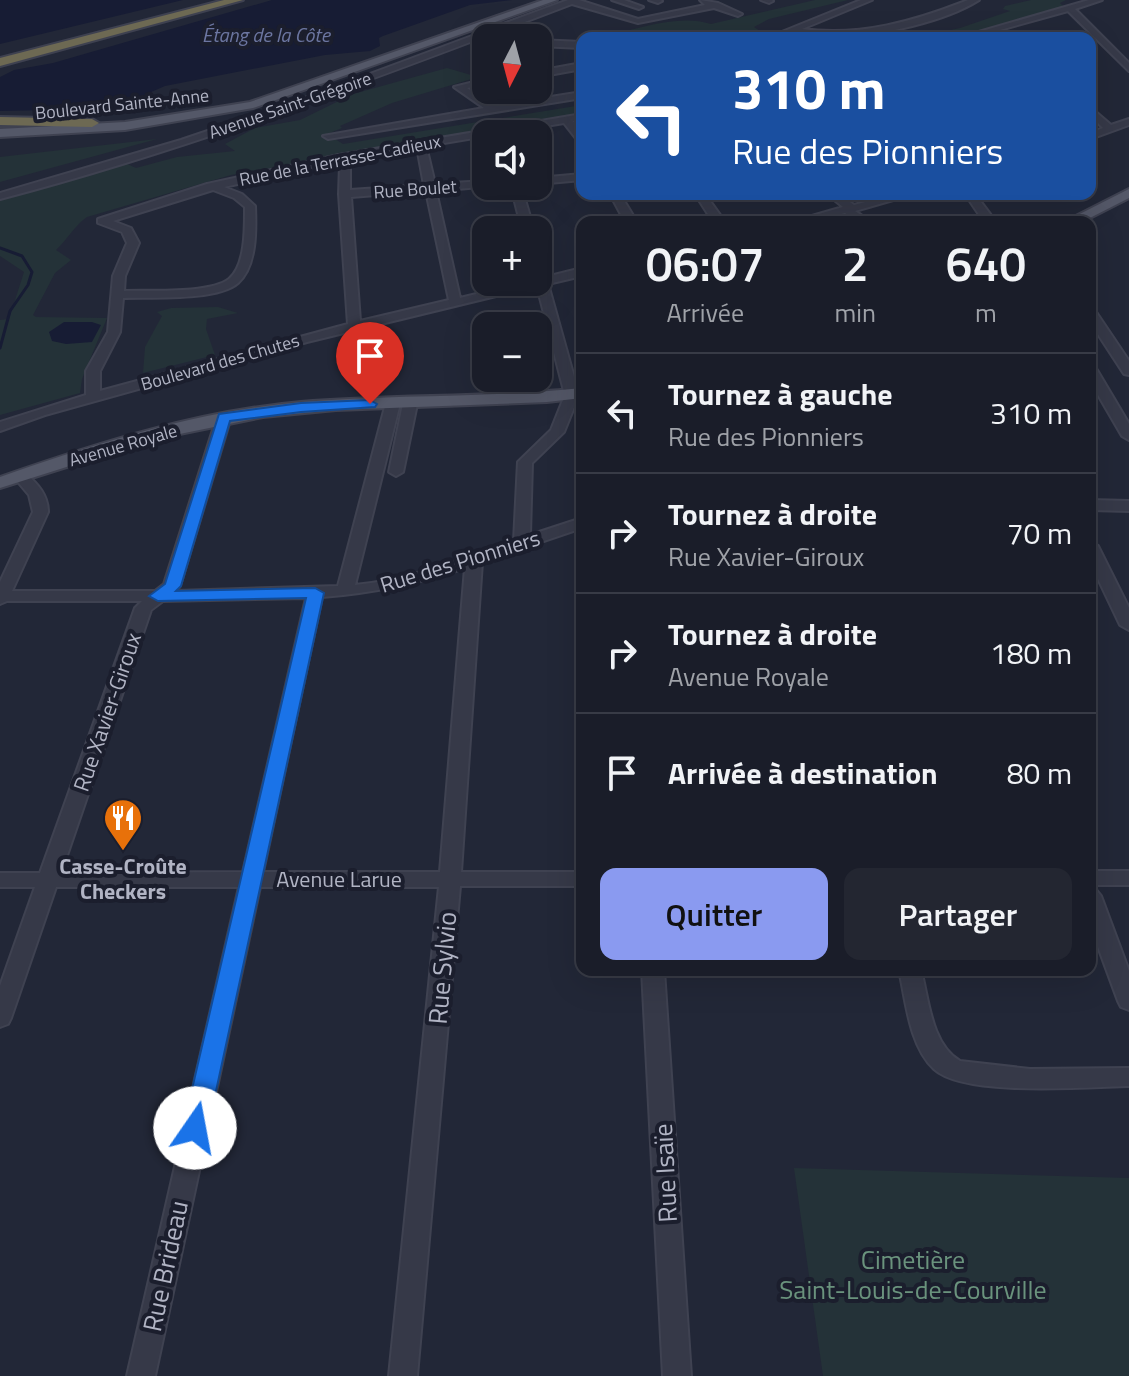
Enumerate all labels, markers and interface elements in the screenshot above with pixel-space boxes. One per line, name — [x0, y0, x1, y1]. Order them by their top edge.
water label: Étang de la Côte — [202, 19, 332, 50]
north arrow — [472, 24, 552, 104]
map controls — [472, 24, 552, 392]
text: 310 m — [732, 46, 885, 131]
street label: Avenue Saint-Grégoire — [205, 64, 375, 146]
icon: left — [600, 64, 704, 168]
street label: Boulevard Sainte-Anne — [34, 81, 210, 127]
button: sound — [472, 120, 552, 200]
text: Rue des Pionniers — [732, 123, 1003, 178]
street label: Rue de la Terrasse-Cadieux — [237, 127, 443, 193]
street label: Rue Boulet — [373, 173, 458, 205]
button: + — [472, 216, 552, 296]
text: 06:07 — [646, 227, 765, 300]
text: 2 — [842, 227, 869, 300]
text: 640 — [946, 227, 1026, 300]
text: Arrivée — [666, 293, 744, 332]
text: min — [834, 293, 876, 332]
text: m — [975, 293, 997, 332]
button: − — [472, 312, 552, 392]
pin — [336, 322, 404, 404]
street label: Boulevard des Chutes — [137, 326, 303, 398]
icon: arrive — [348, 334, 392, 378]
text: Tournez à gauche — [668, 371, 893, 417]
text: 310 m — [990, 390, 1072, 436]
icon: left — [600, 391, 644, 435]
street label: Avenue Royale — [66, 417, 180, 473]
text: Rue des Pionniers — [668, 417, 864, 456]
text: Tournez à droite — [668, 491, 877, 537]
text: 70 m — [1007, 510, 1072, 556]
icon: right — [600, 511, 644, 555]
street label: Rue des Pionniers — [376, 521, 544, 601]
text: Rue Xavier-Giroux — [668, 537, 864, 576]
text: Tournez à droite — [668, 611, 877, 657]
street label: Rue Xavier-Giroux — [64, 628, 150, 796]
text: 180 m — [990, 630, 1072, 676]
icon: right — [600, 631, 644, 675]
text: Avenue Royale — [668, 657, 829, 696]
text: Arrivée à destination — [668, 750, 938, 796]
text: 80 m — [1007, 750, 1072, 796]
icon: arrive — [600, 751, 644, 795]
restaurant icon: Casse-Croûte Checkers — [102, 797, 144, 852]
place label: Casse-Croûte Checkers — [59, 849, 187, 908]
street label: Avenue Larue — [276, 862, 402, 896]
button: Quitter — [600, 868, 828, 960]
button: Partager — [844, 868, 1072, 960]
street label: Rue Sylvio — [418, 910, 466, 1026]
position arrow — [153, 1086, 237, 1170]
street label: Rue Isaïe — [643, 1123, 687, 1223]
street label: Rue Brideau — [132, 1197, 198, 1335]
park label: Cimetière Saint-Louis-de-Courville — [779, 1240, 1047, 1309]

